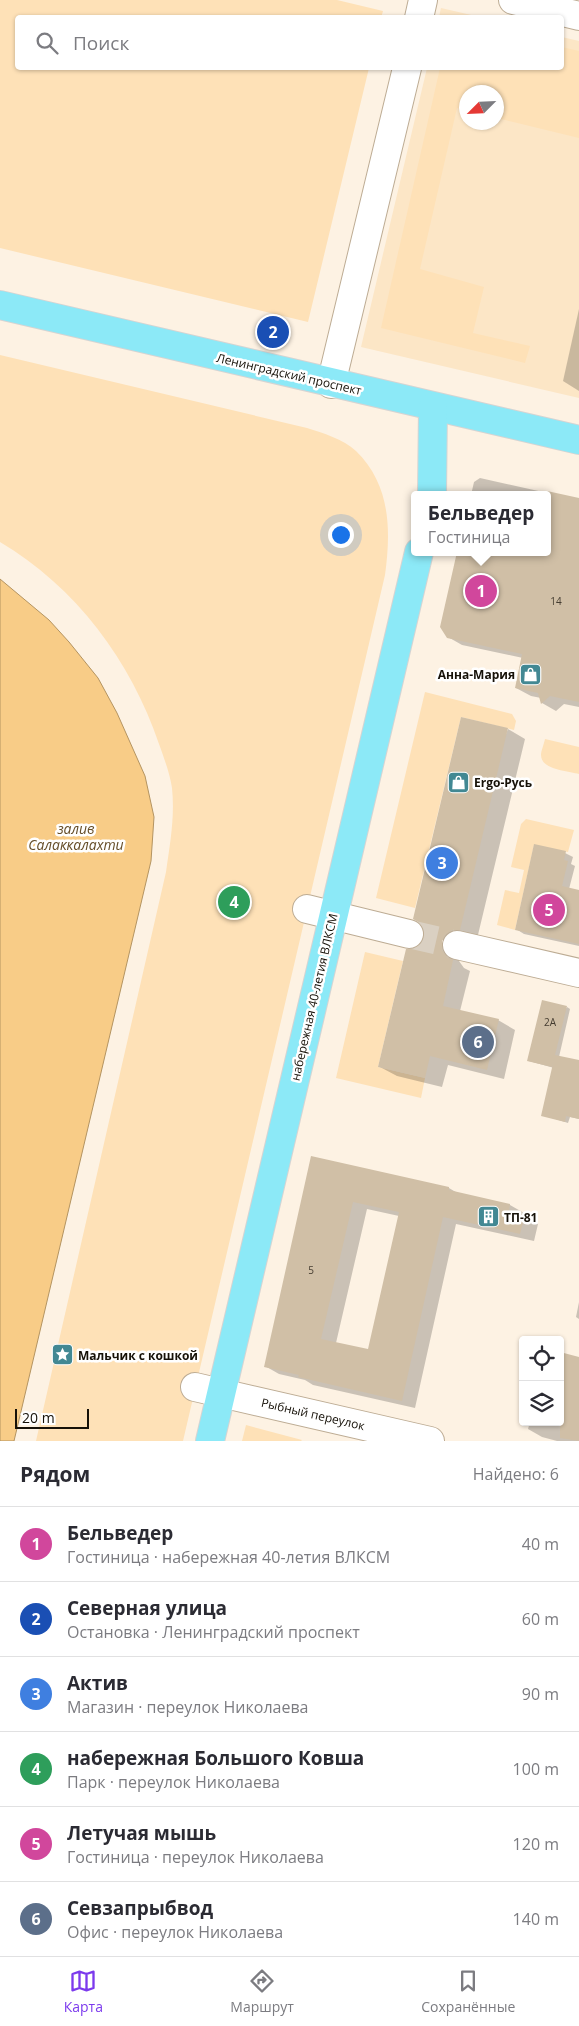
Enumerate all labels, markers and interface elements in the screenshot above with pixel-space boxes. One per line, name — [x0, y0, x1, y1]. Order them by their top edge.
search box — [15, 15, 564, 70]
icon: search — [33, 29, 61, 57]
text: Поиск — [73, 30, 129, 56]
north arrow — [459, 85, 504, 130]
pin: 2 — [257, 313, 289, 351]
street label: Ленинградский проспект — [215, 349, 363, 399]
popup — [411, 491, 551, 556]
text: Бельведер — [428, 500, 534, 526]
your location — [328, 522, 354, 548]
text: Гостиница — [428, 526, 510, 548]
pin: 1 — [465, 572, 497, 610]
house number: 14 — [550, 594, 562, 608]
shop icon: Анна-Мария — [519, 662, 543, 686]
place label: Анна-Мария — [438, 666, 515, 683]
shop icon: Ergo-Русь — [446, 770, 470, 794]
place label: Ergo-Русь — [474, 774, 532, 791]
water label: залив Салаккалахти — [28, 819, 124, 854]
pin: 3 — [426, 844, 458, 882]
pin: 4 — [218, 883, 250, 921]
pin: 5 — [533, 891, 565, 929]
street label: набережная 40-летия ВЛКСМ — [286, 912, 342, 1082]
house number: 2А — [544, 1015, 557, 1029]
pin: 6 — [462, 1023, 494, 1061]
building icon: ТП-81 — [476, 1205, 500, 1229]
place label: ТП-81 — [504, 1209, 537, 1226]
house number: 5 — [308, 1263, 314, 1277]
map controls — [519, 1336, 564, 1426]
button: locate — [519, 1336, 564, 1381]
place icon: Мальчик с кошкой — [50, 1343, 74, 1367]
place label: Мальчик с кошкой — [78, 1347, 198, 1364]
button: layers — [519, 1381, 564, 1426]
street label: Рыбный переулок — [260, 1394, 367, 1434]
scale bar — [15, 1406, 89, 1429]
text: 20 m — [22, 1408, 55, 1427]
text: Рядом — [20, 1460, 90, 1488]
text: Найдено: 6 — [473, 1463, 559, 1485]
text: Бельведер — [67, 1520, 173, 1546]
text: 1 — [31, 1533, 41, 1555]
text: 40 m — [522, 1533, 559, 1555]
text: Гостиница · набережная 40-летия ВЛКСМ — [67, 1546, 390, 1568]
text: Северная улица — [67, 1595, 227, 1621]
text: 2 — [31, 1608, 41, 1630]
text: 60 m — [522, 1608, 559, 1630]
text: Остановка · Ленинградский проспект — [67, 1621, 360, 1643]
text: Актив — [67, 1670, 128, 1696]
text: 3 — [31, 1683, 41, 1705]
text: 90 m — [522, 1683, 559, 1705]
text: Магазин · переулок Николаева — [67, 1696, 308, 1718]
text: набережная Большого Ковша — [67, 1745, 364, 1771]
text: 4 — [31, 1758, 41, 1780]
text: 100 m — [513, 1758, 559, 1780]
text: Парк · переулок Николаева — [67, 1771, 280, 1793]
text: Летучая мышь — [67, 1820, 216, 1846]
text: 5 — [31, 1833, 41, 1855]
text: 120 m — [513, 1833, 559, 1855]
text: Гостиница · переулок Николаева — [67, 1846, 324, 1868]
text: Севзапрыбвод — [67, 1895, 213, 1921]
text: 6 — [31, 1908, 41, 1930]
text: 140 m — [513, 1908, 559, 1930]
text: Офис · переулок Николаева — [67, 1921, 283, 1943]
tab: Карта — [64, 1967, 103, 2016]
tab: Маршрут — [230, 1967, 294, 2016]
tab: Сохранённые — [421, 1967, 515, 2016]

